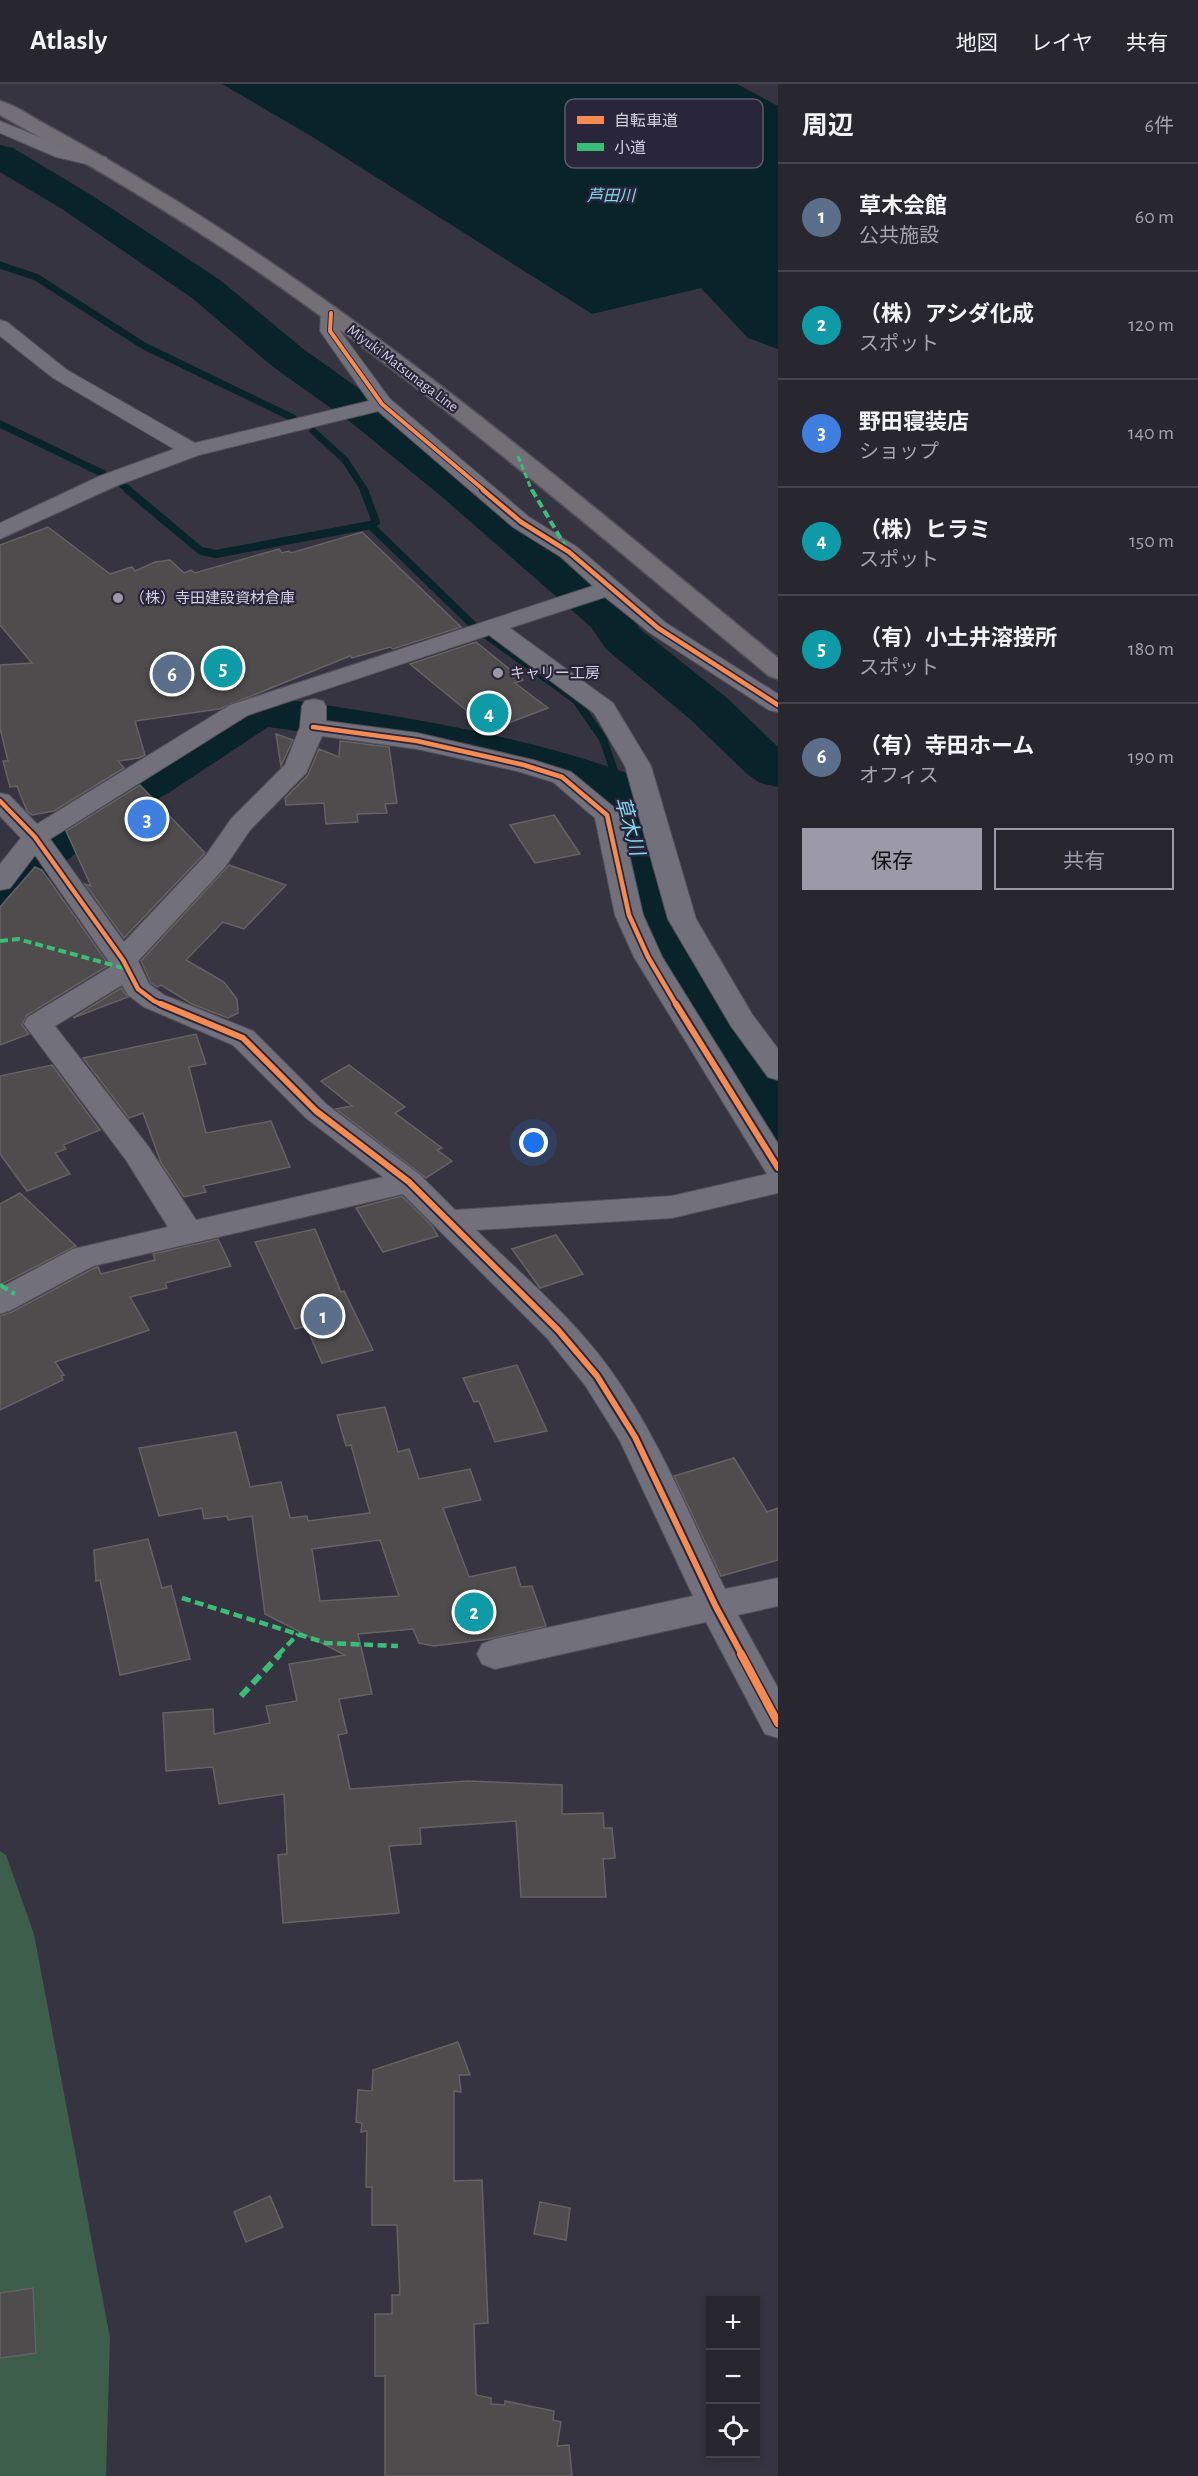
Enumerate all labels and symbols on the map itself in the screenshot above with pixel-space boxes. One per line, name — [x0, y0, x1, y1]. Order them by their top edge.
legend — [565, 99, 763, 168]
text: 自転車道 — [614, 112, 678, 129]
text: 小道 — [614, 139, 646, 156]
water label: 芦田川 — [587, 187, 637, 204]
street label: Miyuki Matsunaga Line — [344, 322, 461, 415]
place label: （株）寺田建設資材倉庫 — [130, 589, 295, 606]
marker: （株）寺田建設資材倉庫 — [111, 591, 125, 605]
pin: 5 — [204, 646, 242, 690]
pin: 6 — [152, 652, 192, 696]
marker: キャリー工房 — [491, 666, 505, 680]
place label: キャリー工房 — [510, 666, 600, 681]
pin: 4 — [470, 690, 508, 736]
water label: 草木川 — [611, 794, 648, 860]
pin: 3 — [128, 796, 166, 842]
your location — [519, 1128, 548, 1157]
pin: 1 — [304, 1294, 342, 1338]
pin: 2 — [454, 1590, 494, 1634]

